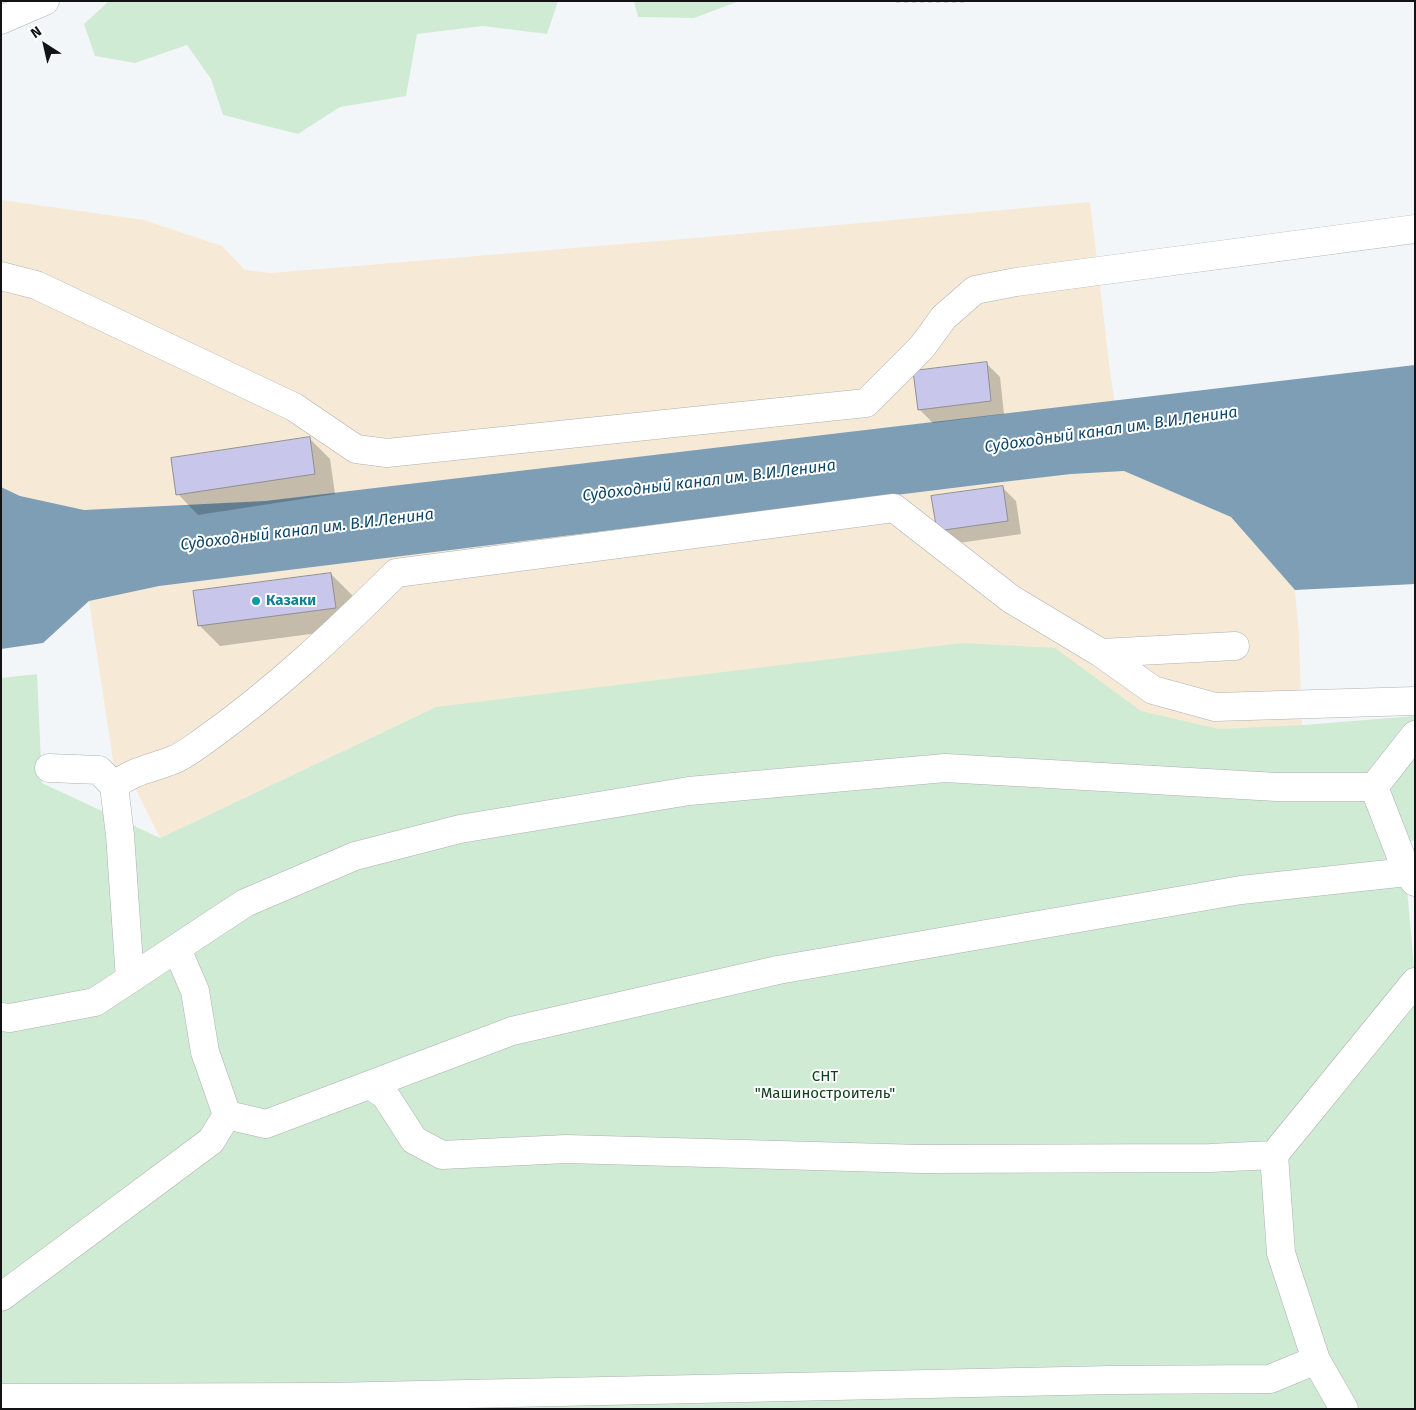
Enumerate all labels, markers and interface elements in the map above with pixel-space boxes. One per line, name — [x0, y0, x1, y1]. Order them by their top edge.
north arrow — [20, 20, 70, 70]
text: N — [27, 23, 45, 42]
water label: Судоходный канал им. В.И.Ленина — [983, 403, 1239, 457]
water label: Судоходный канал им. В.И.Ленина — [581, 456, 837, 506]
water label: Судоходный канал им. В.И.Ленина — [179, 505, 435, 555]
place label: Казаки — [266, 592, 316, 610]
marker: Казаки — [250, 595, 262, 607]
park label: СНТ "Машиностроитель" — [755, 1068, 895, 1103]

